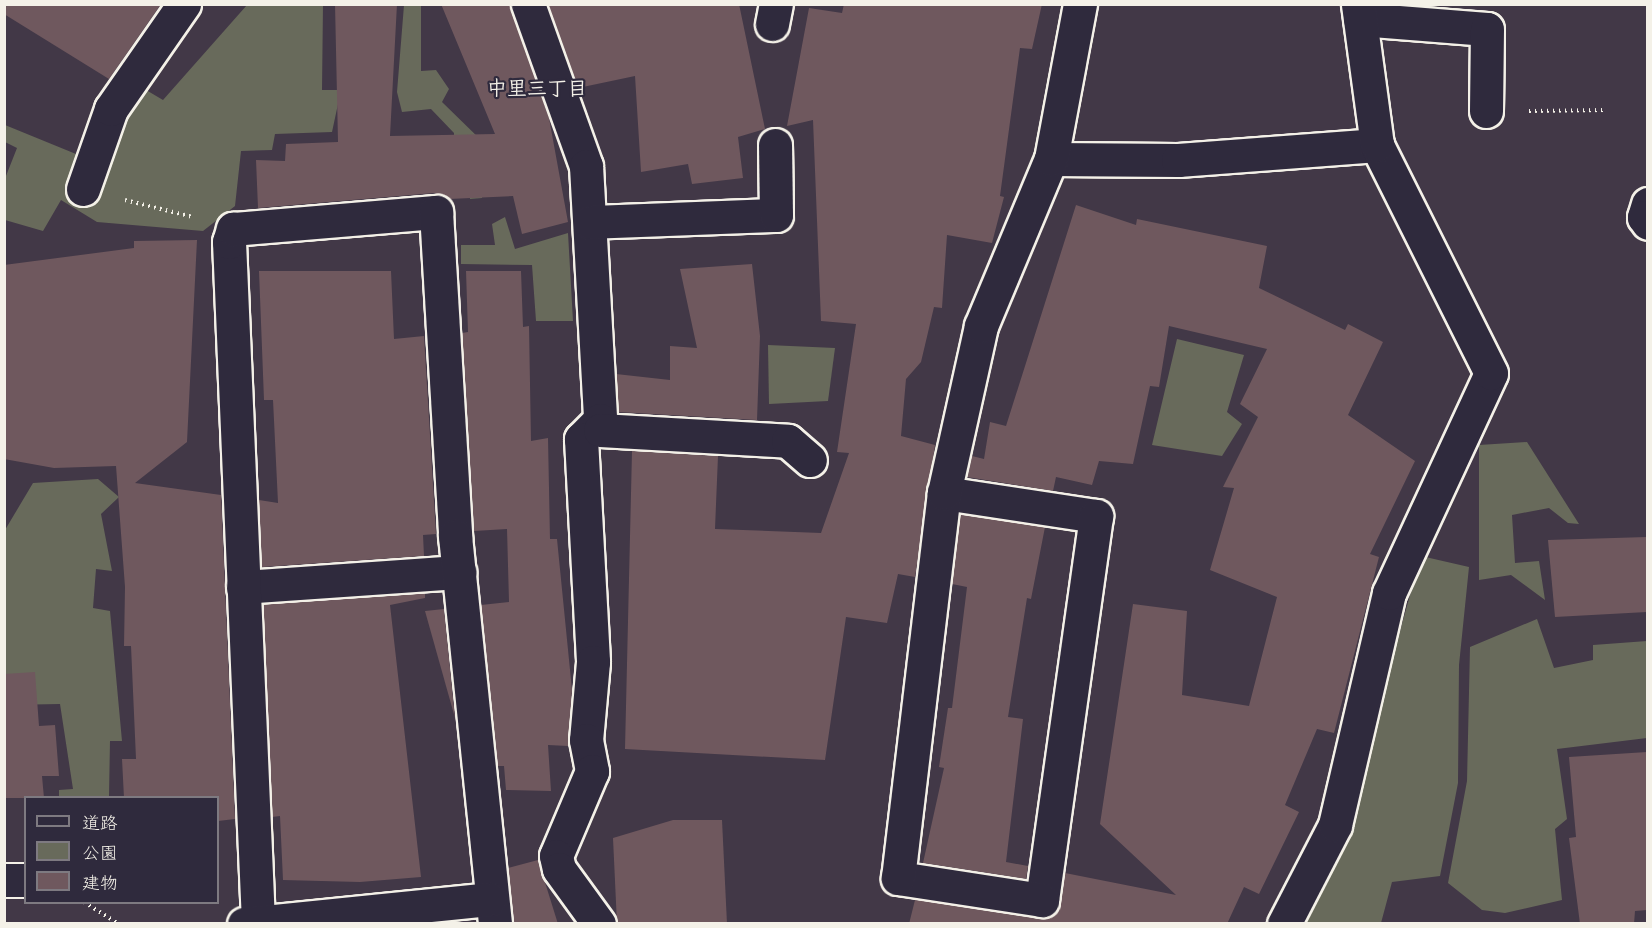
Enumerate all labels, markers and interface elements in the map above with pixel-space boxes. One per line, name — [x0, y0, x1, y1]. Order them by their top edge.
district label: 中里三丁目 — [487, 75, 587, 99]
legend — [24, 796, 219, 904]
text: 道路 — [82, 811, 118, 834]
text: 公園 — [82, 841, 118, 864]
text: 建物 — [82, 871, 118, 894]

